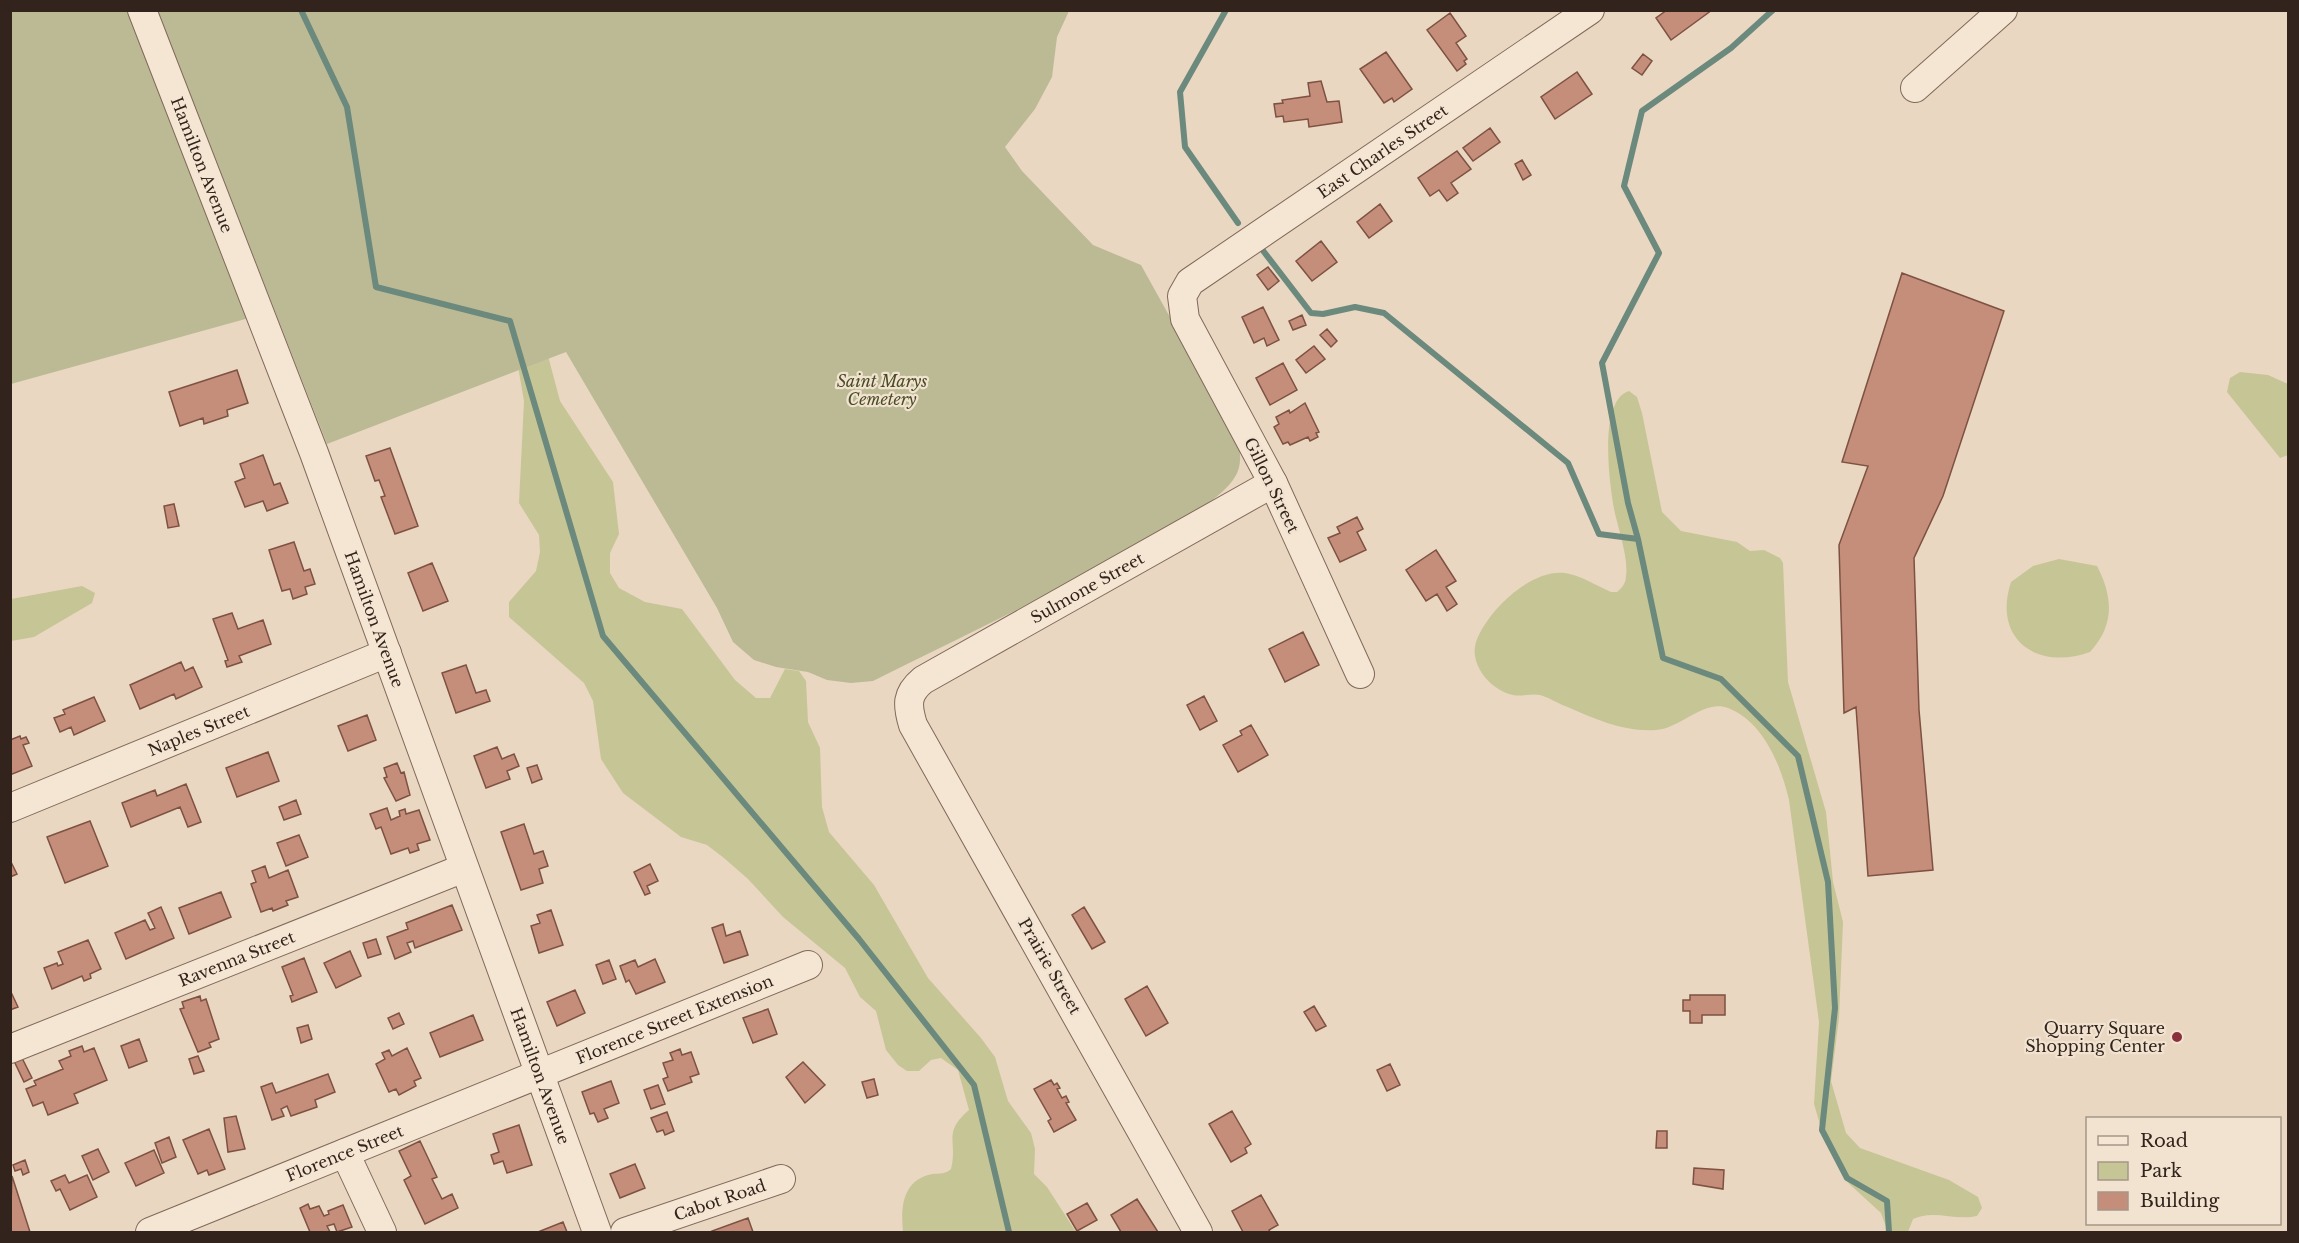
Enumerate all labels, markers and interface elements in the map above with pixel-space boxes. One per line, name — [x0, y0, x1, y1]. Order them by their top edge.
street label: Hamilton Avenue — [167, 94, 237, 235]
street label: East Charles Street — [1313, 100, 1451, 203]
park label: Saint Marys Cemetery — [837, 371, 927, 409]
street label: Gillon Street — [1240, 434, 1304, 536]
street label: Hamilton Avenue — [340, 548, 408, 690]
street label: Sulmone Street — [1027, 548, 1147, 628]
street label: Naples Street — [145, 701, 252, 760]
street label: Prairie Street — [1014, 914, 1086, 1018]
street label: Ravenna Street — [176, 927, 298, 991]
street label: Florence Street Extension — [573, 970, 776, 1068]
street label: Hamilton Avenue — [506, 1005, 574, 1147]
place label: Quarry Square Shopping Center — [2025, 1018, 2165, 1056]
marker: Quarry Square Shopping Center — [2170, 1030, 2184, 1044]
legend — [2086, 1117, 2281, 1225]
street label: Florence Street — [283, 1120, 406, 1186]
text: Road — [2140, 1130, 2188, 1152]
text: Park — [2140, 1160, 2182, 1182]
street label: Cabot Road — [671, 1175, 768, 1225]
text: Building — [2140, 1190, 2219, 1212]

